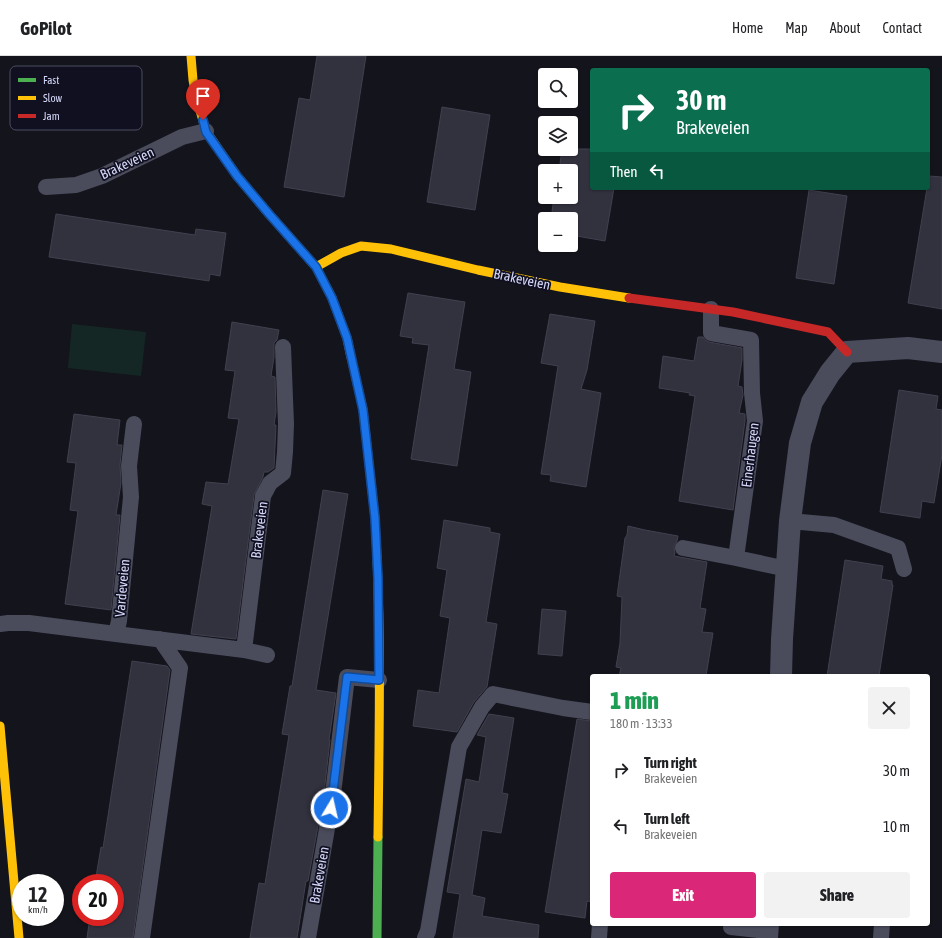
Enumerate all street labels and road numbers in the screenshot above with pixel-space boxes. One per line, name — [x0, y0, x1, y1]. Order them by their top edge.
street label: Brakeveien — [98, 144, 156, 182]
street label: Brakeveien — [492, 265, 552, 293]
street label: Einerhaugen — [738, 422, 762, 488]
street label: Brakeveien — [248, 501, 270, 559]
street label: Vardeveien — [111, 558, 133, 618]
street label: Brakeveien — [306, 845, 332, 905]

